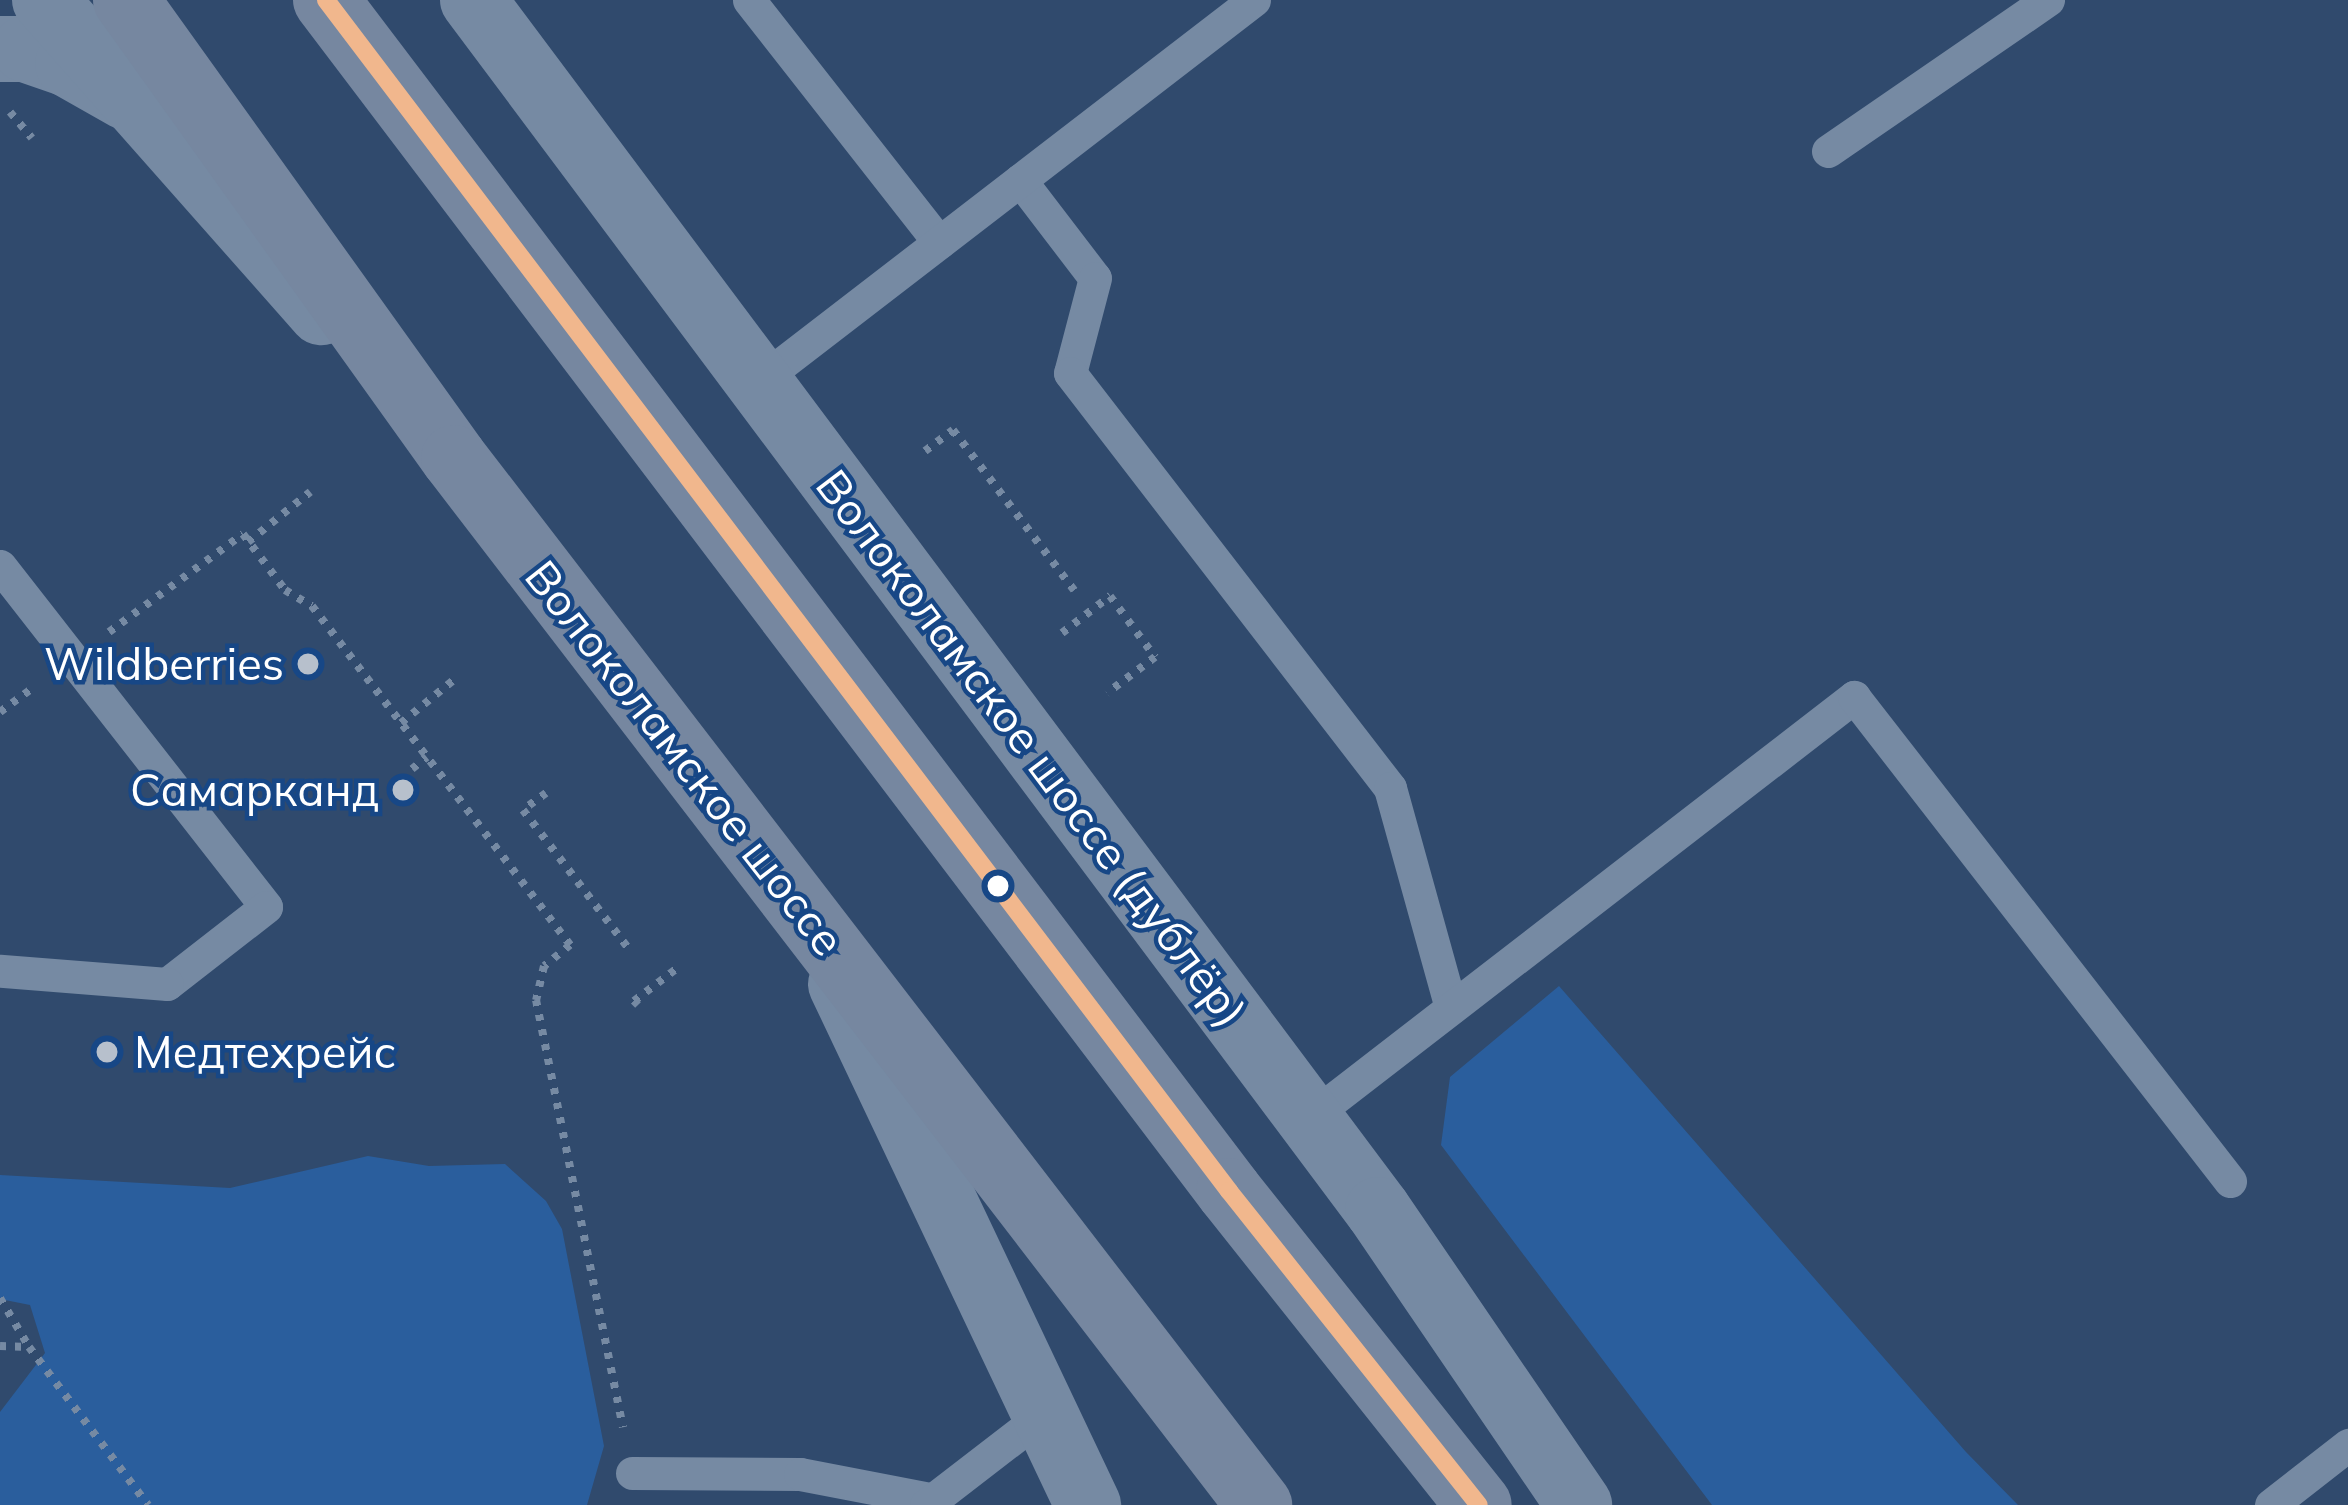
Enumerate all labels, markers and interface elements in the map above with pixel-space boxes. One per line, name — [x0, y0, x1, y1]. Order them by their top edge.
street label: Волоколамское шоссе (дублёр) — [805, 459, 1259, 1037]
street label: Волоколамское шоссе — [514, 550, 856, 966]
place label: Wildberries — [44, 637, 284, 691]
marker: Wildberries — [295, 651, 321, 677]
place label: Самарканд — [130, 763, 379, 817]
marker: Самарканд — [390, 777, 416, 803]
unlabelled marker — [987, 875, 1009, 897]
place label: Медтехрейс — [134, 1025, 396, 1079]
marker: Медтехрейс — [91, 1036, 123, 1068]

